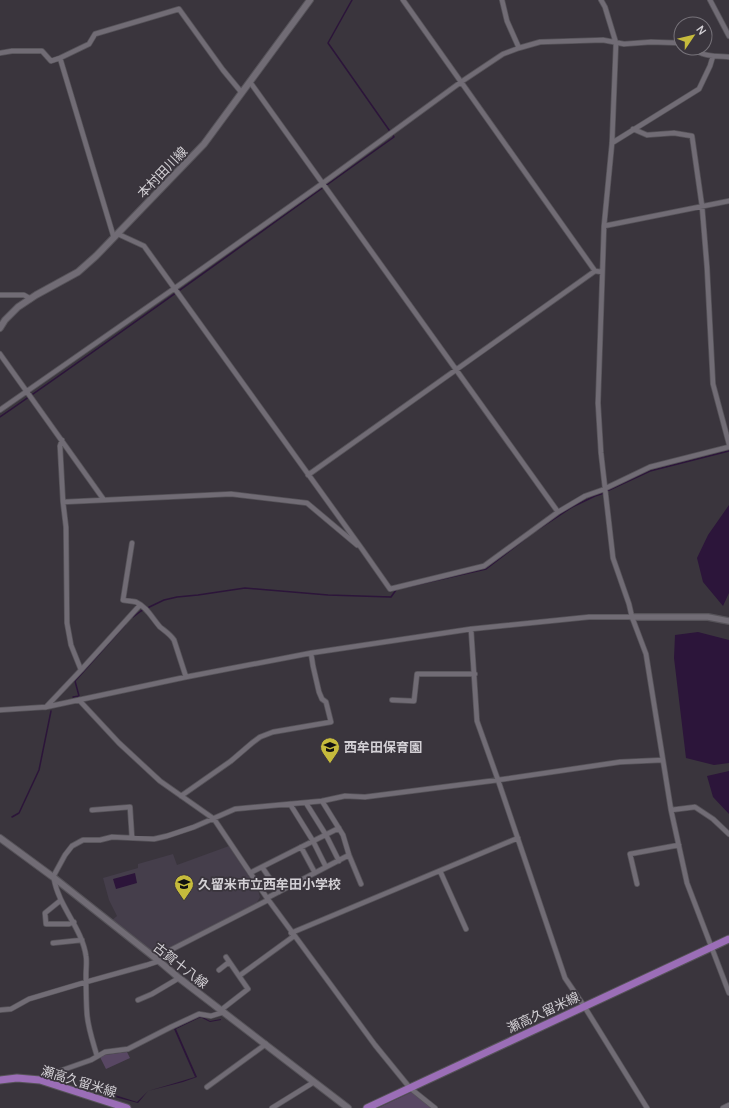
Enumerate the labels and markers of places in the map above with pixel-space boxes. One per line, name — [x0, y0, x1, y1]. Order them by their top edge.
school or university icon: 西牟田保育園 — [319, 736, 341, 764]
place label: 西牟田保育園 — [344, 738, 422, 756]
school or university icon: 久留米市立西牟田小学校 — [173, 873, 195, 901]
place label: 久留米市立西牟田小学校 — [198, 875, 341, 893]

